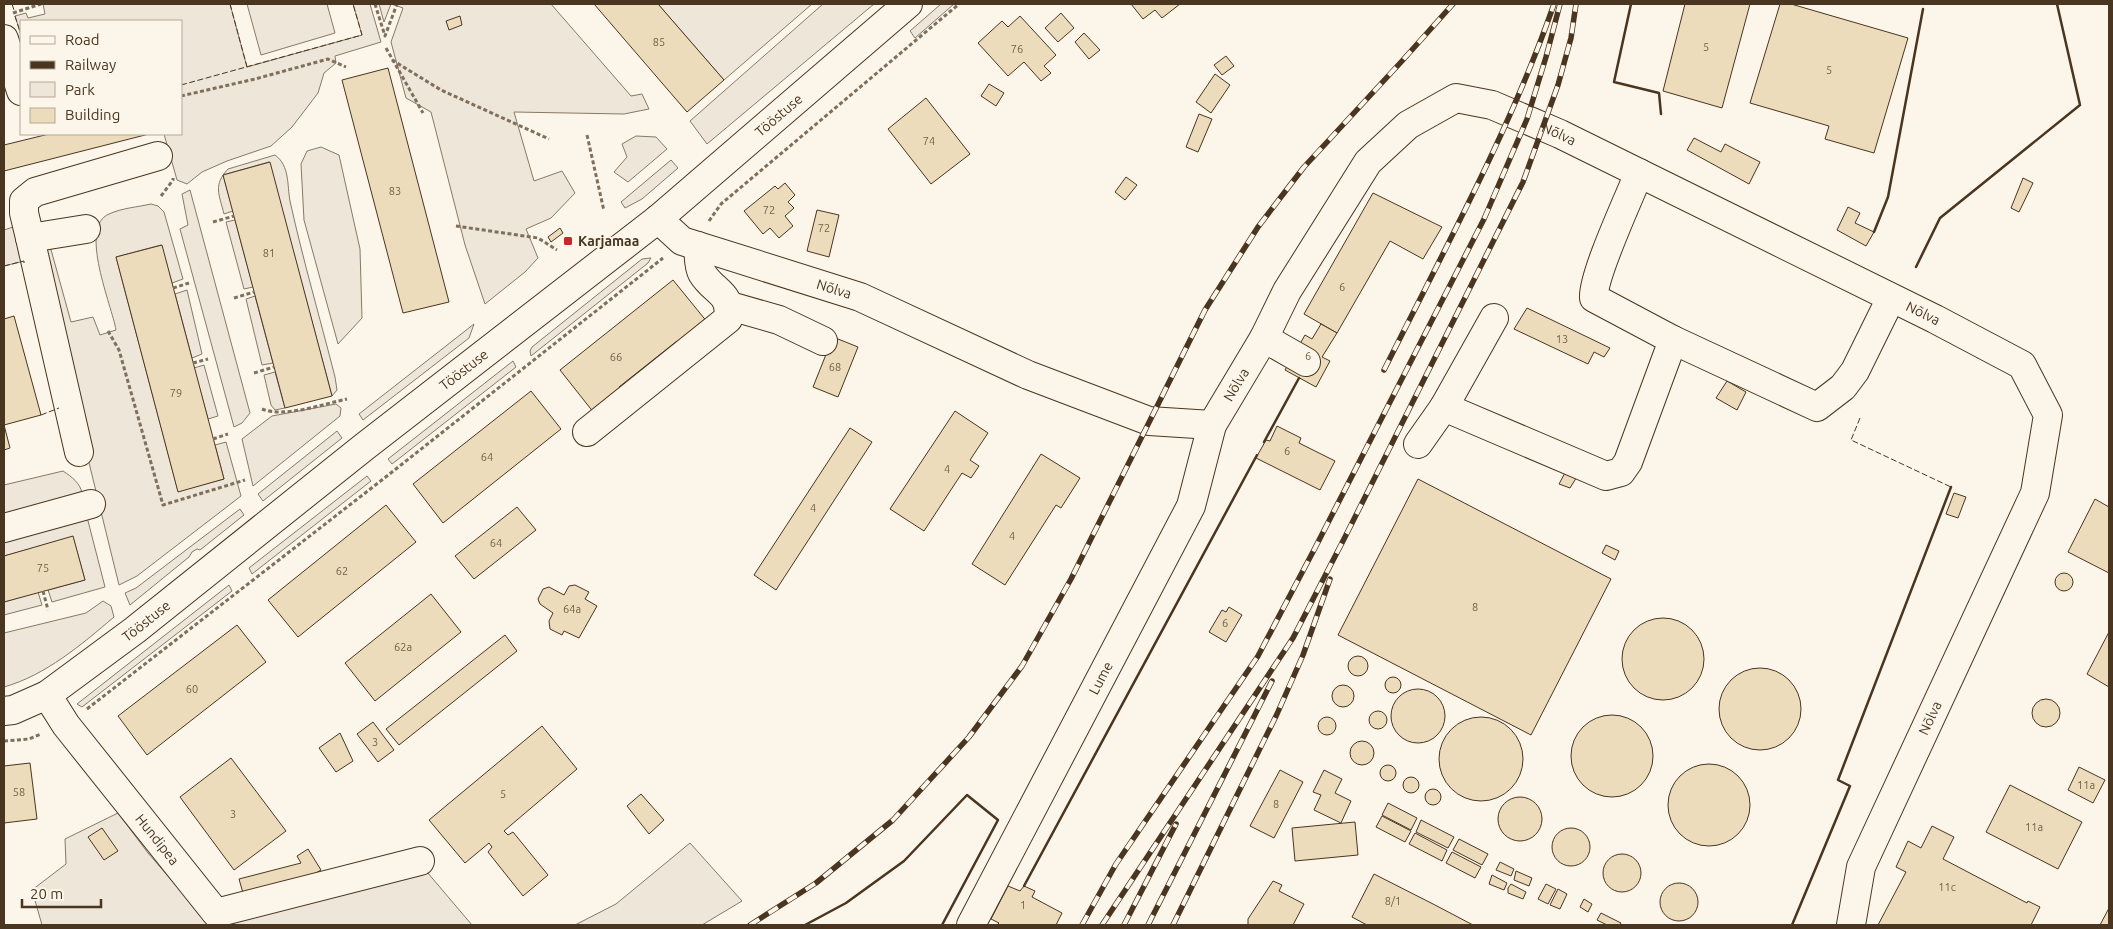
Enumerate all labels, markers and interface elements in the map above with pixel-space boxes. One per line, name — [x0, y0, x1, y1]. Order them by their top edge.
legend — [20, 20, 182, 135]
text: Road — [65, 31, 100, 48]
house number: 85 — [653, 36, 665, 48]
house number: 5 — [1703, 41, 1709, 53]
house number: 76 — [1011, 43, 1023, 55]
text: Railway — [65, 56, 116, 73]
house number: 5 — [1826, 64, 1832, 76]
text: Park — [65, 81, 95, 98]
street label: Tööstuse — [752, 91, 805, 140]
text: Building — [65, 106, 120, 123]
street label: Nõlva — [1539, 119, 1579, 149]
house number: 74 — [923, 135, 935, 147]
house number: 83 — [389, 185, 401, 197]
house number: 72 — [763, 204, 775, 216]
house number: 72 — [818, 222, 830, 234]
place label: Karjamaa — [578, 233, 639, 249]
marker: Karjamaa — [562, 235, 574, 247]
house number: 81 — [263, 247, 275, 259]
street label: Nõlva — [815, 276, 854, 302]
house number: 6 — [1339, 281, 1345, 293]
street label: Nõlva — [1903, 298, 1943, 328]
house number: 13 — [1556, 333, 1568, 345]
street label: Tööstuse — [436, 346, 491, 393]
house number: 6 — [1305, 350, 1311, 362]
house number: 66 — [610, 351, 622, 363]
house number: 68 — [829, 361, 841, 373]
street label: Nõlva — [1220, 365, 1252, 404]
house number: 79 — [170, 387, 182, 399]
house number: 6 — [1284, 445, 1290, 457]
house number: 64 — [481, 451, 493, 463]
house number: 4 — [944, 463, 950, 475]
house number: 4 — [810, 502, 816, 514]
house number: 4 — [1009, 530, 1015, 542]
house number: 64 — [490, 537, 502, 549]
house number: 75 — [37, 562, 49, 574]
house number: 62 — [336, 565, 348, 577]
street label: Tööstuse — [119, 597, 173, 645]
house number: 8 — [1472, 601, 1478, 613]
house number: 64a — [563, 603, 581, 615]
house number: 6 — [1222, 617, 1228, 629]
house number: 62a — [394, 641, 412, 653]
street label: Lume — [1085, 659, 1116, 697]
house number: 60 — [186, 683, 198, 695]
street label: Nõlva — [1915, 698, 1945, 738]
house number: 3 — [372, 736, 378, 748]
house number: 11a — [2077, 779, 2095, 791]
house number: 58 — [13, 786, 25, 798]
house number: 5 — [500, 788, 506, 800]
house number: 8 — [1273, 798, 1279, 810]
house number: 3 — [230, 808, 236, 820]
street label: Hundipea — [132, 811, 182, 868]
house number: 11a — [2025, 821, 2043, 833]
scale bar — [22, 876, 101, 908]
house number: 11c — [1938, 881, 1956, 893]
text: 20 m — [30, 885, 63, 902]
house number: 8/1 — [1385, 895, 1401, 907]
house number: 1 — [1020, 899, 1026, 911]

